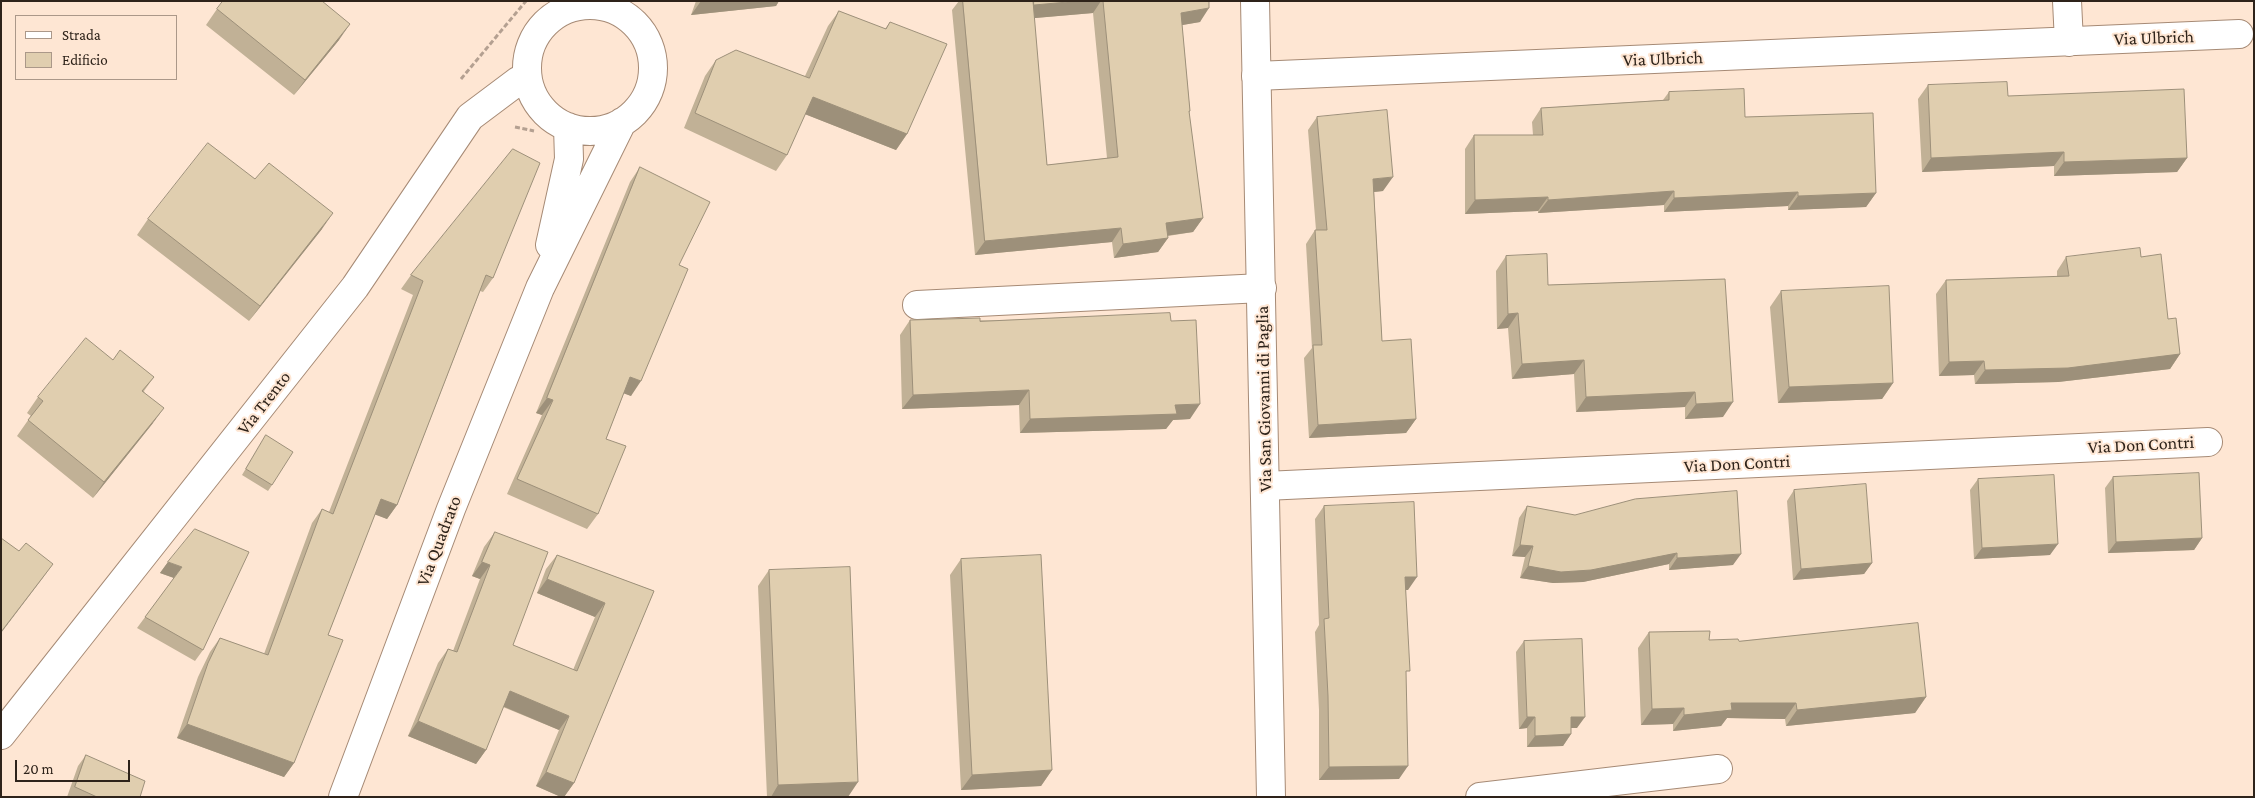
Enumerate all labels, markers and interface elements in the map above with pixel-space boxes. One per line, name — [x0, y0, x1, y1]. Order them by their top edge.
legend — [15, 15, 178, 80]
street label: Via Ulbrich — [2114, 26, 2194, 50]
text: Strada — [62, 27, 101, 43]
street label: Via Ulbrich — [1623, 47, 1703, 71]
text: Edificio — [62, 52, 108, 68]
street label: Via San Giovanni di Paglia — [1252, 306, 1276, 492]
street label: Via Trento — [233, 367, 295, 439]
street label: Via Don Contri — [2087, 431, 2195, 459]
street label: Via Don Contri — [1683, 450, 1791, 478]
street label: Via Quadrato — [412, 493, 466, 589]
scale bar — [18, 750, 132, 782]
text: 20 m — [23, 761, 54, 777]

